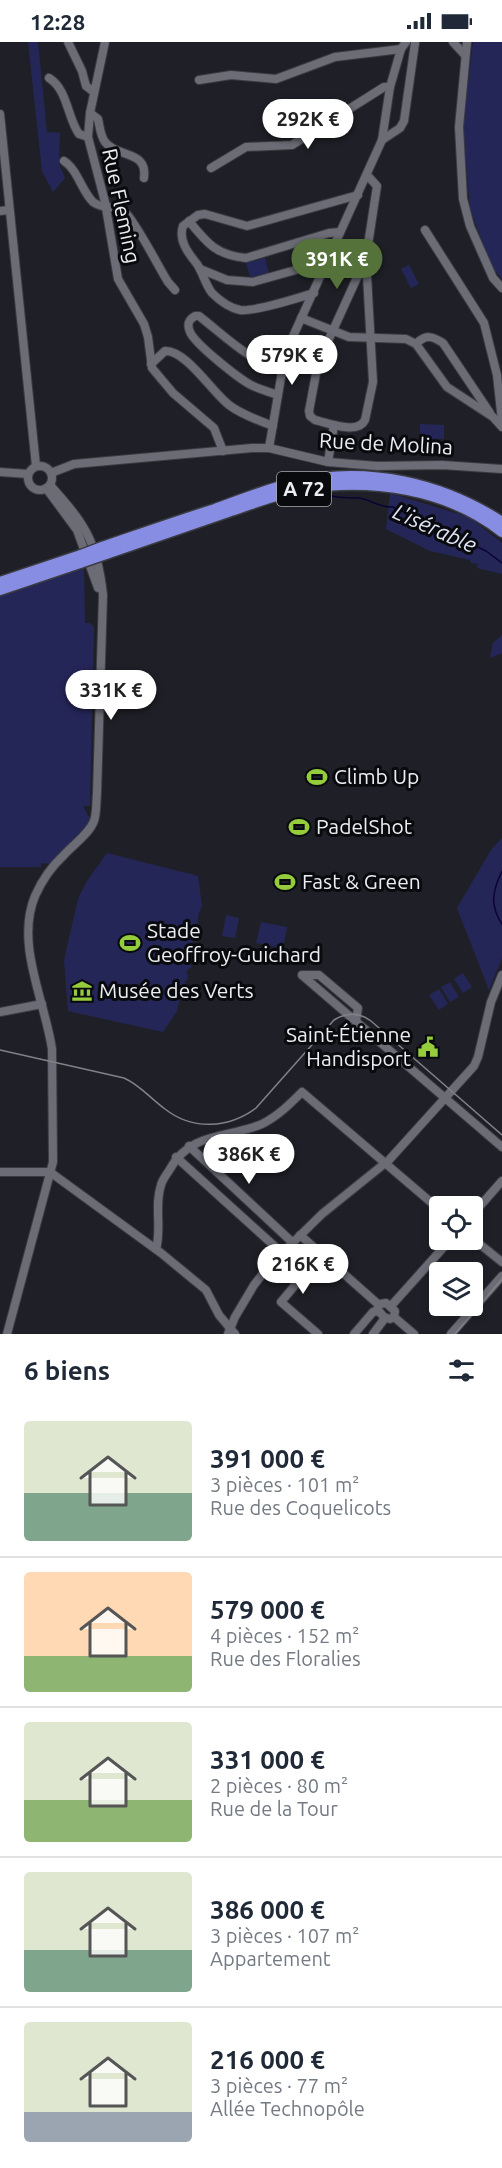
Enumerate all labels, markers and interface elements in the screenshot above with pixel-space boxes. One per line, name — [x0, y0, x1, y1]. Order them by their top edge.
text: 12:28 — [30, 9, 85, 34]
pin: 292K € — [259, 99, 357, 150]
text: 292K € — [276, 107, 340, 130]
street label: Rue Fleming — [98, 146, 146, 265]
pin: 391K € — [288, 239, 386, 290]
text: 391K € — [305, 247, 369, 270]
pin: 579K € — [243, 335, 341, 386]
text: 579K € — [260, 343, 324, 366]
street label: Rue de Molina — [318, 428, 454, 458]
road number: A 72 — [277, 472, 331, 506]
water label: L'isérable — [390, 498, 481, 557]
pin: 331K € — [62, 670, 160, 721]
text: 331K € — [79, 678, 143, 701]
place label: Climb Up — [334, 764, 419, 788]
sports icon: Climb Up — [305, 765, 329, 789]
place label: PadelShot — [316, 814, 412, 838]
sports icon: PadelShot — [287, 815, 311, 839]
place label: Fast & Green — [302, 869, 421, 893]
sports icon: Fast & Green — [273, 870, 297, 894]
place label: Stade Geoffroy-Guichard — [147, 918, 321, 966]
sports icon: Stade Geoffroy-Guichard — [118, 931, 142, 955]
place label: Musée des Verts — [99, 978, 254, 1002]
museum icon: Musée des Verts — [70, 979, 94, 1003]
place label: Saint-Étienne Handisport — [286, 1022, 411, 1070]
public building icon: Saint-Étienne Handisport — [416, 1035, 440, 1059]
pin: 386K € — [200, 1134, 298, 1185]
text: 386K € — [217, 1142, 281, 1165]
map controls — [429, 1196, 483, 1316]
button: locate — [429, 1196, 483, 1250]
pin: 216K € — [254, 1244, 352, 1295]
text: 216K € — [271, 1252, 335, 1275]
button: layers — [429, 1262, 483, 1316]
icon: filters — [445, 1354, 478, 1387]
text: 6 biens — [24, 1356, 110, 1385]
text: 391 000 € — [210, 1444, 325, 1473]
icon: home — [72, 1445, 144, 1517]
text: 3 pièces · 101 m² — [210, 1473, 359, 1496]
text: Rue des Coquelicots — [210, 1496, 391, 1519]
text: 579 000 € — [210, 1595, 325, 1624]
icon: home — [72, 1596, 144, 1668]
text: 4 pièces · 152 m² — [210, 1624, 359, 1647]
text: Rue des Floralies — [210, 1647, 361, 1670]
text: 331 000 € — [210, 1745, 325, 1774]
icon: home — [72, 1746, 144, 1818]
text: 2 pièces · 80 m² — [210, 1774, 348, 1797]
text: Rue de la Tour — [210, 1797, 338, 1820]
text: 386 000 € — [210, 1895, 325, 1924]
icon: home — [72, 1896, 144, 1968]
text: 3 pièces · 107 m² — [210, 1924, 359, 1947]
text: Appartement — [210, 1947, 331, 1970]
text: 216 000 € — [210, 2045, 325, 2074]
icon: home — [72, 2046, 144, 2118]
text: 3 pièces · 77 m² — [210, 2074, 348, 2097]
text: Allée Technopôle — [210, 2097, 365, 2120]

